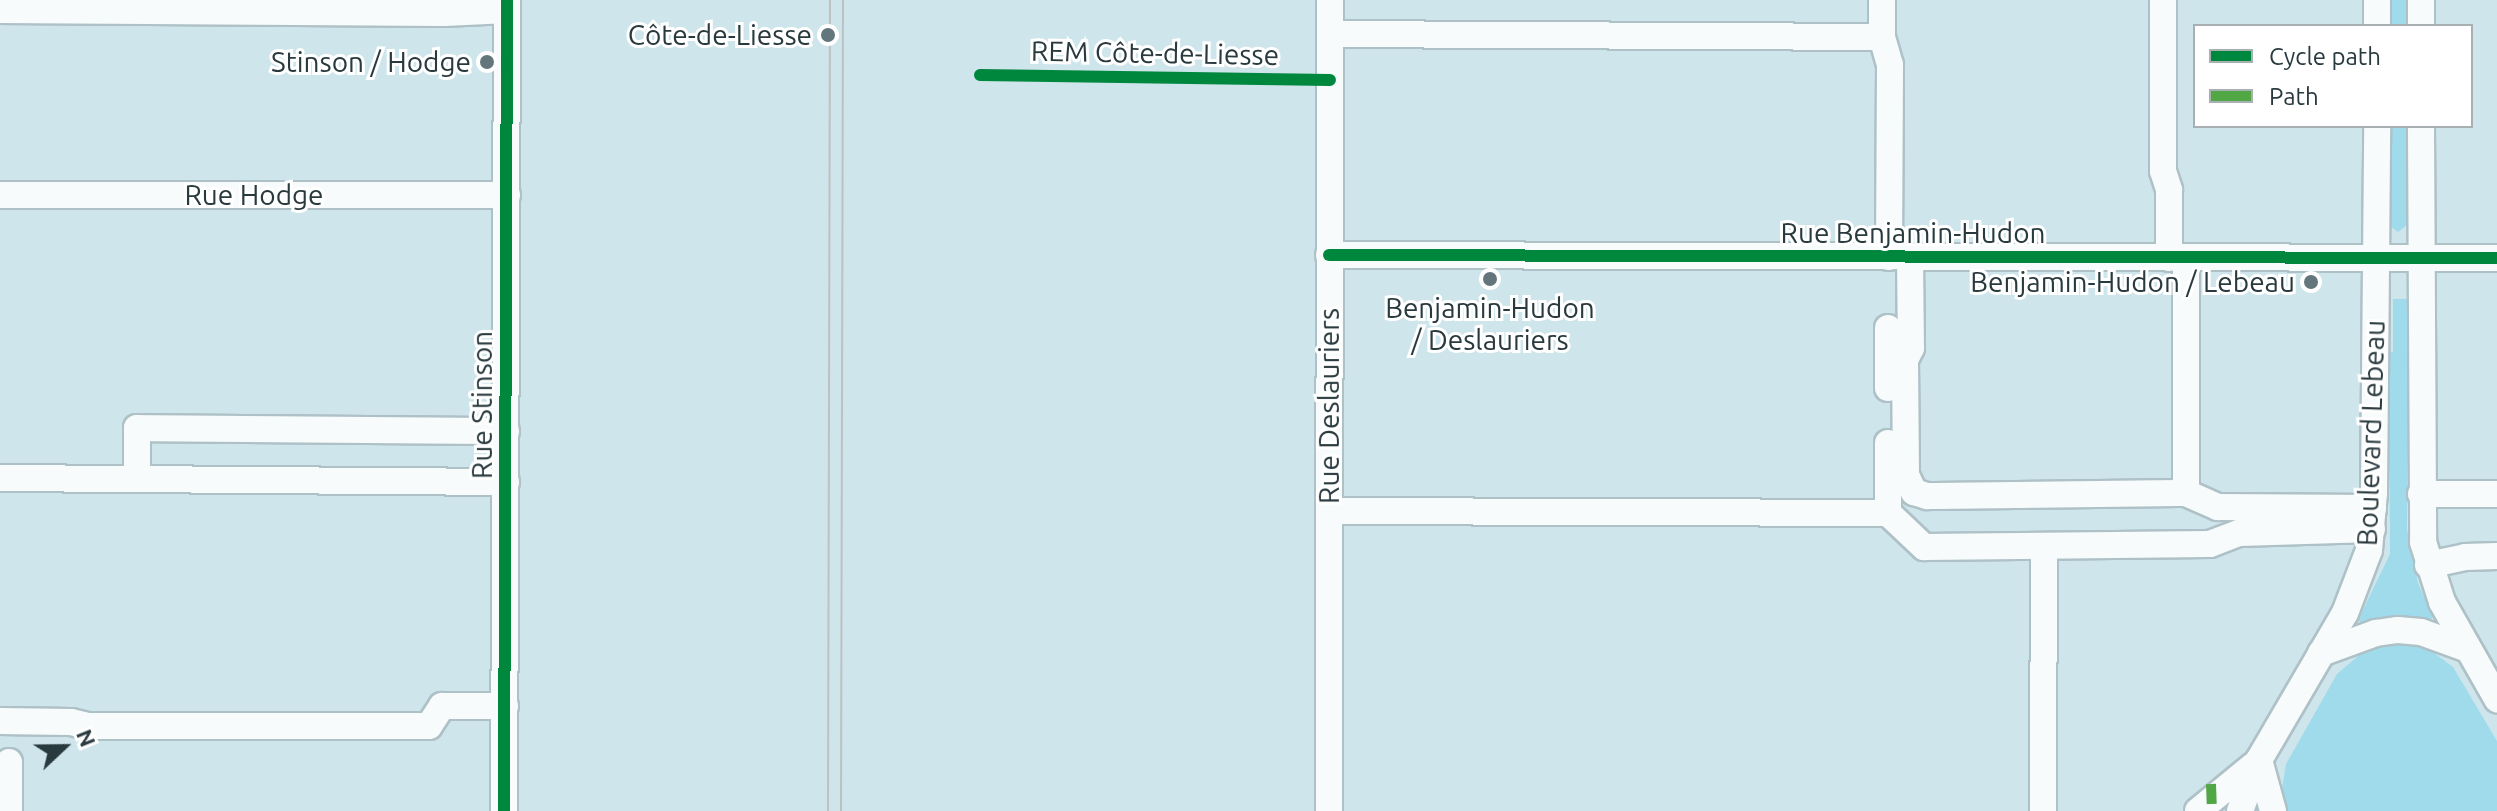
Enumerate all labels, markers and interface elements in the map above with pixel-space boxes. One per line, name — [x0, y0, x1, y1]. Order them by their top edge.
place label: Côte-de-Liesse — [628, 18, 812, 52]
legend — [2193, 24, 2473, 128]
marker: Côte-de-Liesse — [819, 26, 837, 44]
street label: REM Côte-de-Liesse — [1031, 34, 1279, 72]
text: Cycle path — [2269, 43, 2381, 70]
place label: Stinson / Hodge — [271, 45, 471, 79]
marker: Stinson / Hodge — [478, 53, 496, 71]
text: Path — [2269, 83, 2319, 110]
street label: Rue Hodge — [184, 178, 324, 212]
street label: Rue Benjamin-Hudon — [1780, 216, 2046, 250]
place label: Benjamin-Hudon / Lebeau — [1970, 265, 2295, 299]
marker: Benjamin-Hudon / Deslauriers — [1481, 270, 1499, 288]
marker: Benjamin-Hudon / Lebeau — [2302, 273, 2320, 291]
place label: Benjamin-Hudon / Deslauriers — [1385, 291, 1595, 357]
street label: Rue Deslauriers — [1312, 308, 1346, 504]
street label: Boulevard Lebeau — [2350, 319, 2392, 547]
street label: Rue Stinson — [465, 331, 499, 479]
north arrow — [24, 707, 104, 787]
text: N — [72, 726, 101, 750]

